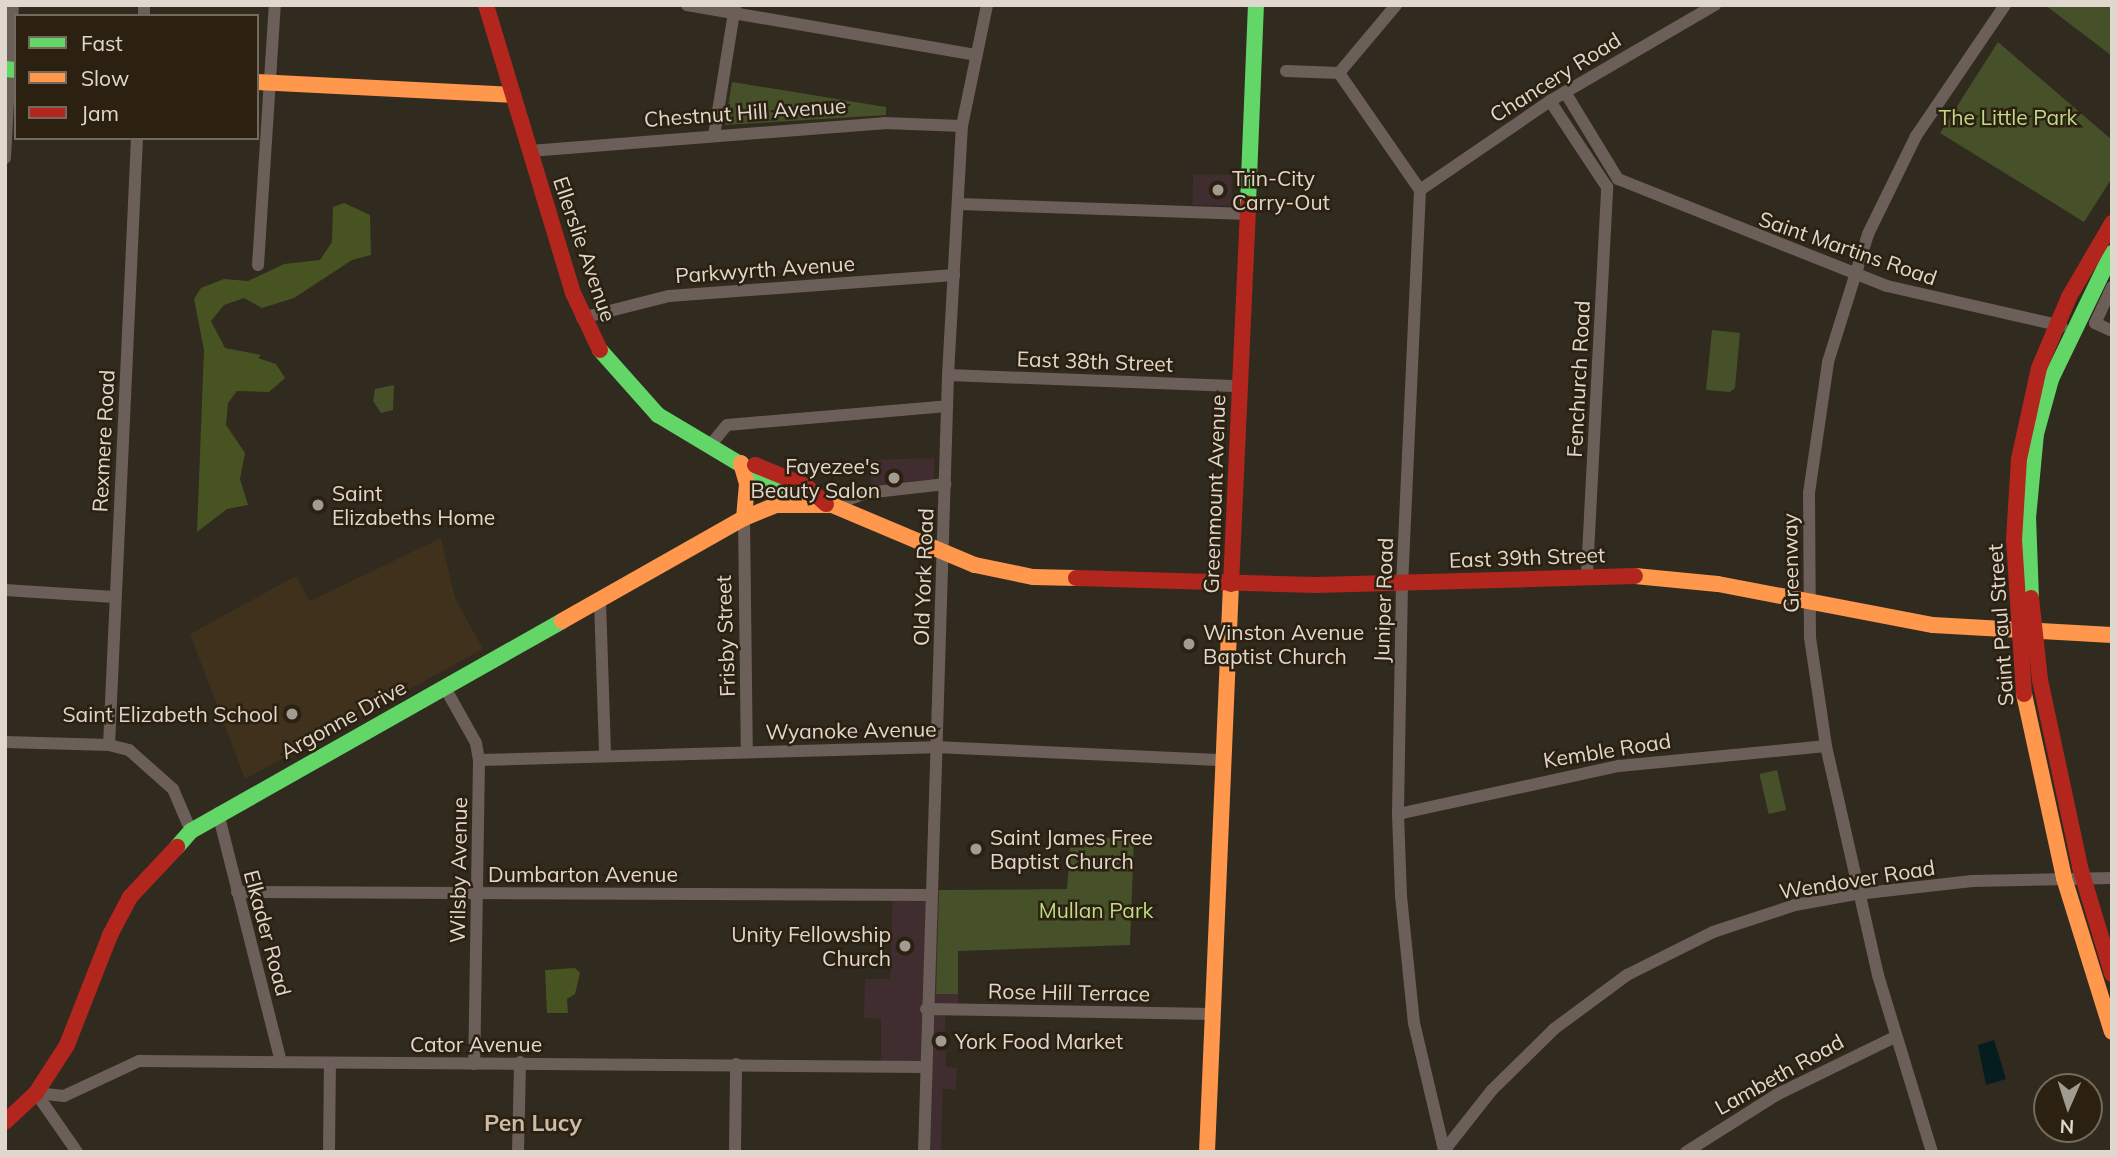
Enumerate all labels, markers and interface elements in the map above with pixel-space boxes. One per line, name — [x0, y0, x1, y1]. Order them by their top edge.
legend — [14, 14, 259, 140]
street label: Chancery Road — [1485, 27, 1625, 127]
text: Fast — [81, 30, 123, 56]
text: Slow — [81, 65, 129, 91]
street label: Chestnut Hill Avenue — [643, 92, 847, 132]
text: Jam — [81, 100, 119, 126]
park label: The Little Park — [1939, 104, 2077, 130]
place label: Trin-City Carry-Out — [1232, 165, 1330, 215]
street label: Ellerslie Avenue — [548, 173, 622, 325]
marker: Trin-City Carry-Out — [1210, 182, 1226, 198]
street label: Saint Martins Road — [1756, 206, 1940, 290]
street label: Parkwyrth Avenue — [674, 250, 856, 288]
street label: Fenchurch Road — [1561, 300, 1595, 458]
street label: East 38th Street — [1016, 346, 1174, 376]
street label: Rexmere Road — [87, 369, 119, 513]
street label: Greenmount Avenue — [1198, 394, 1230, 594]
place label: Fayezee's Beauty Salon — [750, 453, 880, 503]
marker: Fayezee's Beauty Salon — [886, 470, 902, 486]
place label: Saint Elizabeths Home — [332, 480, 495, 530]
marker: Saint Elizabeths Home — [310, 497, 326, 513]
street label: Old York Road — [908, 508, 938, 646]
street label: Greenway — [1777, 513, 1803, 613]
street label: Juniper Road — [1368, 537, 1398, 663]
street label: East 39th Street — [1448, 542, 1606, 572]
street label: Saint Paul Street — [1982, 543, 2018, 707]
street label: Frisby Street — [710, 575, 740, 697]
place label: Winston Avenue Baptist Church — [1203, 619, 1364, 669]
marker: Winston Avenue Baptist Church — [1181, 636, 1197, 652]
street label: Argonne Drive — [276, 674, 410, 764]
place label: Saint Elizabeth School — [63, 701, 278, 727]
marker: Saint Elizabeth School — [284, 706, 300, 722]
street label: Wyanoke Avenue — [765, 716, 937, 744]
street label: Kemble Road — [1541, 727, 1673, 773]
street label: Wilsby Avenue — [444, 797, 472, 943]
place label: Saint James Free Baptist Church — [990, 824, 1153, 874]
marker: Saint James Free Baptist Church — [968, 841, 984, 857]
street label: Wendover Road — [1777, 854, 1937, 904]
street label: Dumbarton Avenue — [488, 861, 678, 887]
street label: Elkader Road — [239, 867, 297, 999]
park label: Mullan Park — [1039, 897, 1153, 923]
place label: Unity Fellowship Church — [731, 921, 891, 971]
marker: Unity Fellowship Church — [897, 938, 913, 954]
street label: Rose Hill Terrace — [988, 978, 1150, 1006]
place label: York Food Market — [955, 1028, 1123, 1054]
street label: Lambeth Road — [1710, 1028, 1848, 1120]
street label: Cator Avenue — [410, 1031, 542, 1057]
marker: York Food Market — [933, 1033, 949, 1049]
north arrow — [2033, 1073, 2103, 1143]
district label: Pen Lucy — [484, 1109, 582, 1137]
text: N — [2059, 1115, 2075, 1139]

